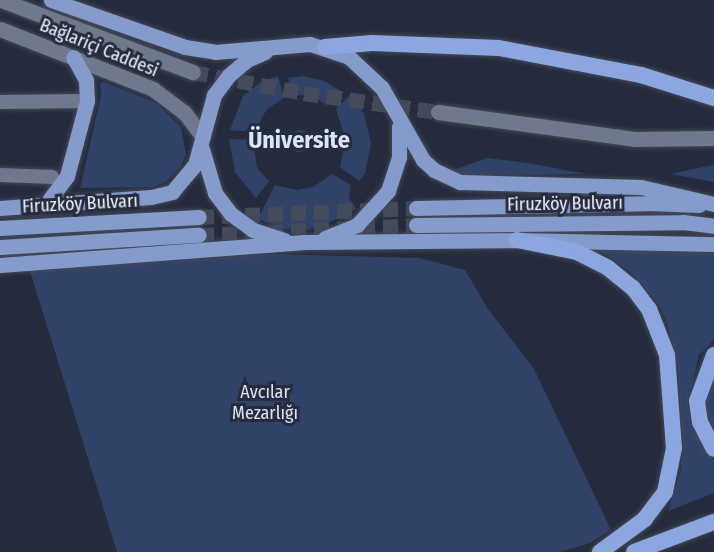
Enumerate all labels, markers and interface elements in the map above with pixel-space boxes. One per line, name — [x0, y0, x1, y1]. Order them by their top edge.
street label: Bağlariçi Caddesi — [37, 14, 161, 82]
district label: Üniversite — [248, 127, 350, 155]
street label: Firuzköy Bulvarı — [22, 190, 138, 218]
street label: Firuzköy Bulvarı — [507, 192, 623, 216]
park label: Avcılar Mezarlığı — [232, 382, 298, 424]

